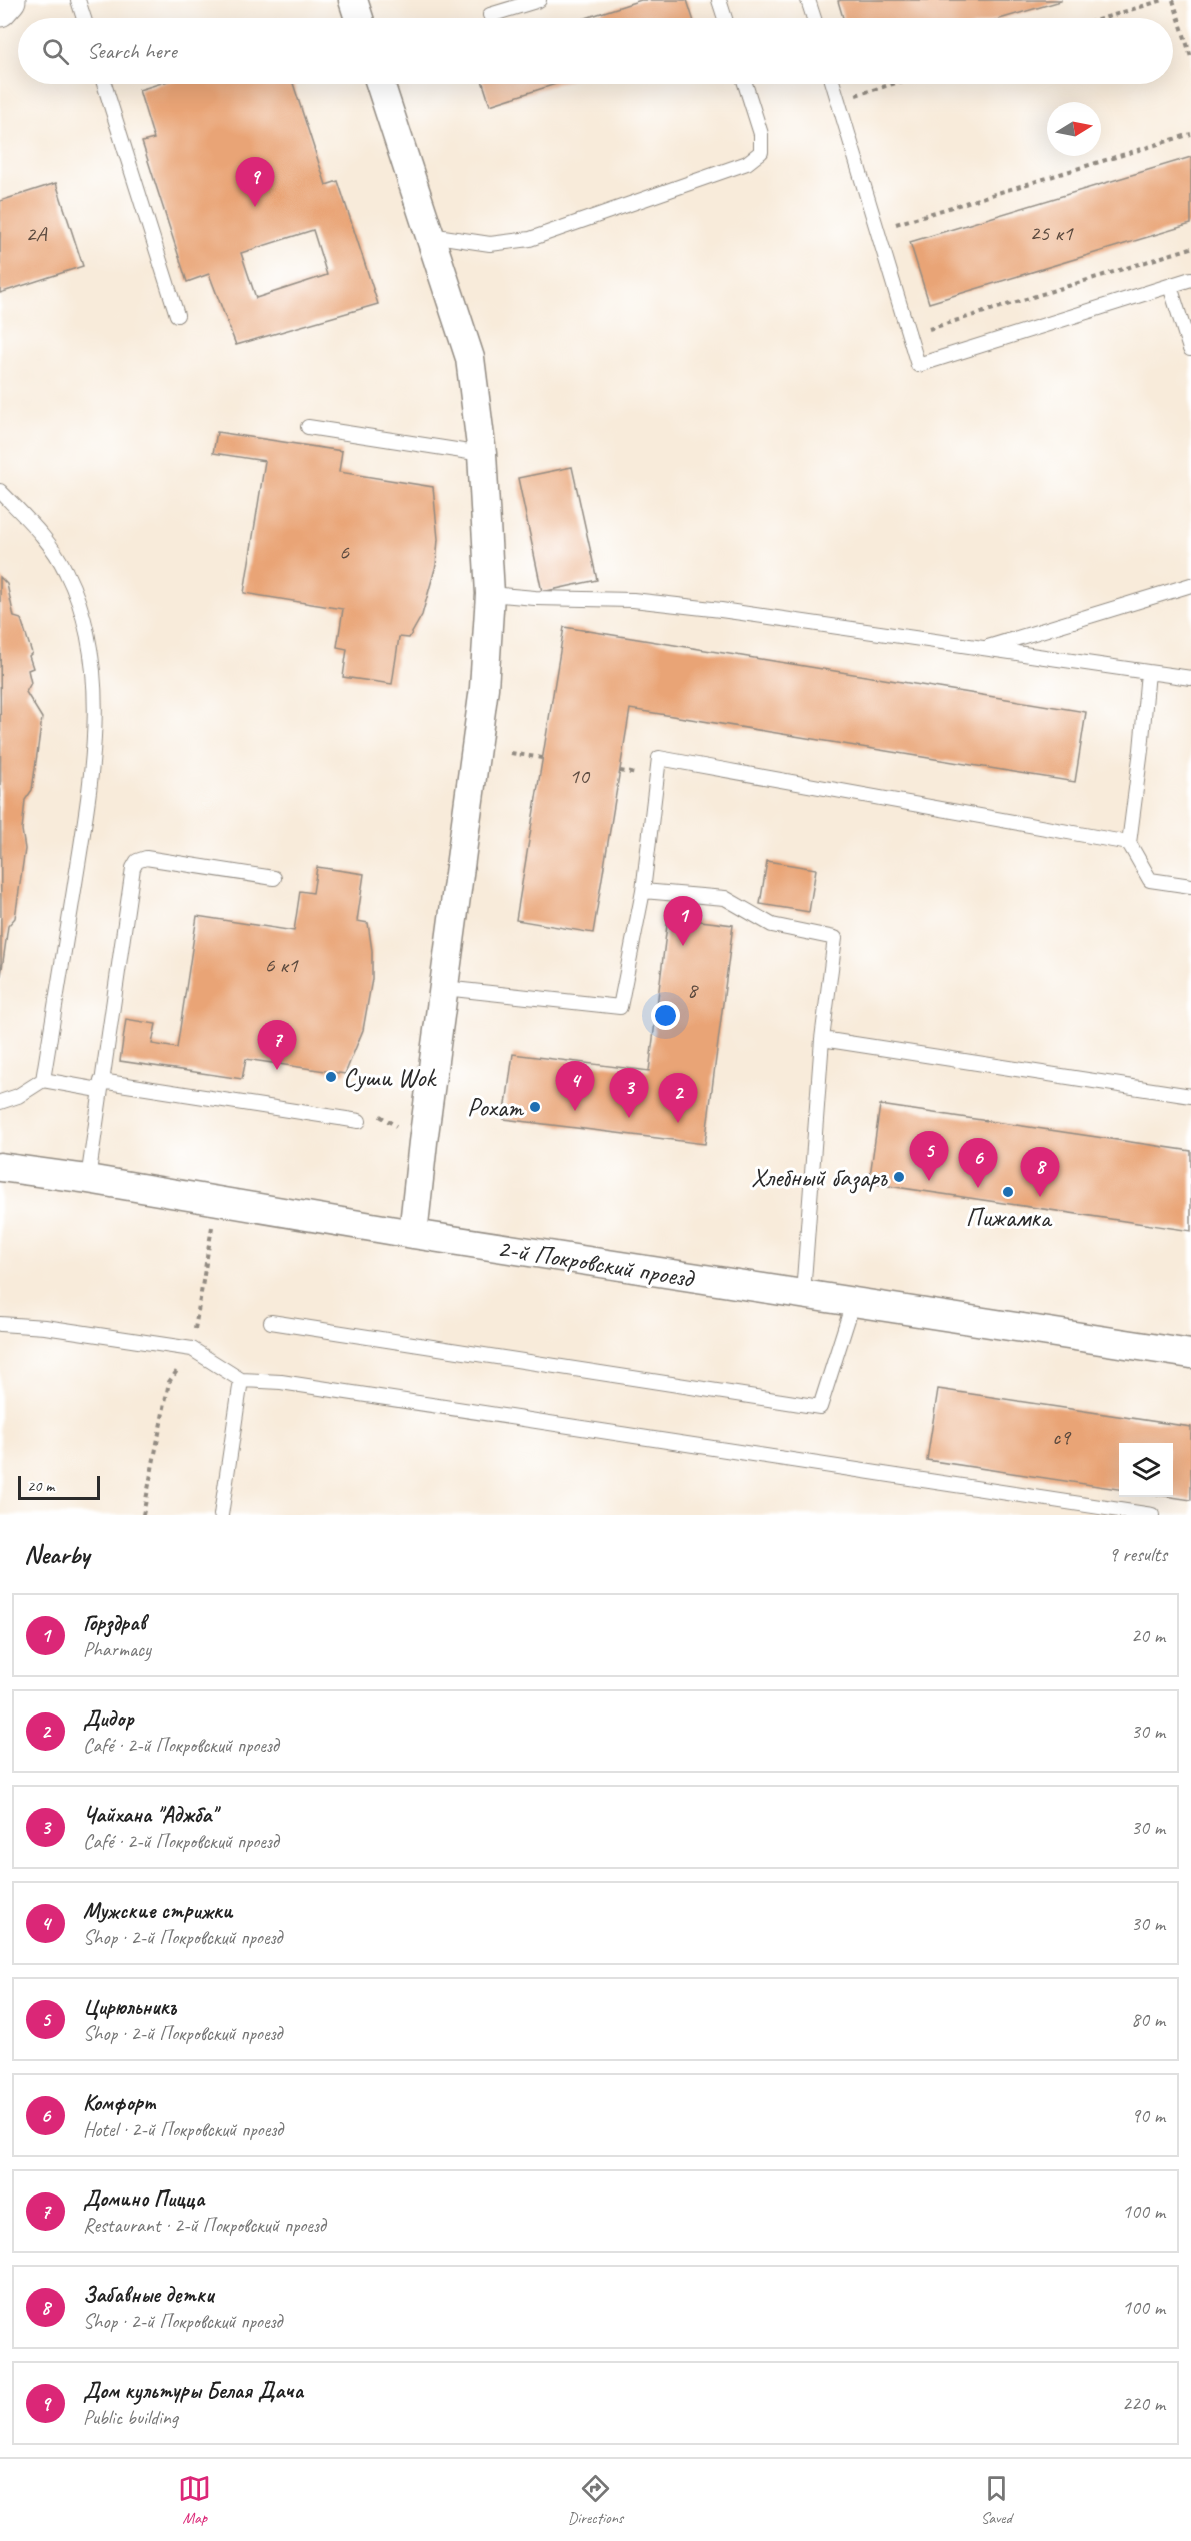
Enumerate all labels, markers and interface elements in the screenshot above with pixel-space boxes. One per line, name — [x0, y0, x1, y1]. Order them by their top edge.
search box — [18, 18, 1173, 84]
icon: search — [39, 35, 72, 68]
text: Search here — [87, 37, 177, 65]
north arrow — [1047, 102, 1101, 156]
pin: 9 — [236, 158, 274, 207]
house number: 25 к1 — [1029, 219, 1074, 247]
house number: 2А — [26, 220, 47, 248]
house number: 6 — [339, 538, 350, 566]
house number: 10 — [569, 762, 591, 790]
pin: 1 — [664, 896, 702, 946]
house number: 6 к1 — [264, 951, 299, 979]
house number: 8 — [687, 976, 699, 1004]
your location — [651, 1001, 680, 1030]
pin: 7 — [258, 1020, 296, 1070]
place label: Суши Wok — [343, 1061, 437, 1094]
pin: 4 — [556, 1062, 594, 1111]
pin: 3 — [610, 1068, 648, 1118]
marker: Суши Wok — [324, 1070, 338, 1084]
pin: 2 — [658, 1074, 698, 1123]
place label: Рохат — [467, 1091, 525, 1124]
marker: Рохат — [528, 1100, 542, 1114]
pin: 5 — [910, 1132, 948, 1181]
pin: 6 — [958, 1138, 998, 1188]
pin: 8 — [1020, 1148, 1060, 1197]
place label: Хлебный базаръ — [751, 1161, 889, 1194]
marker: Хлебный базаръ — [892, 1170, 906, 1184]
marker: Пижамка — [1001, 1185, 1015, 1199]
place label: Пижамка — [966, 1201, 1053, 1234]
street label: 2-й Покровский проезд — [495, 1231, 698, 1295]
house number: с9 — [1052, 1423, 1072, 1451]
map controls — [1119, 1443, 1173, 1497]
button: layers — [1119, 1443, 1173, 1497]
scale bar — [18, 1473, 100, 1500]
text: 20 m — [27, 1476, 54, 1496]
text: Nearby — [24, 1538, 89, 1571]
text: 9 results — [1108, 1542, 1167, 1567]
text: Горздрав — [83, 1609, 146, 1637]
text: 1 — [41, 1623, 50, 1648]
text: 20 m — [1131, 1623, 1165, 1648]
text: Pharmacy — [83, 1637, 151, 1662]
text: Дидор — [83, 1705, 134, 1733]
text: 2 — [41, 1719, 50, 1744]
text: 30 m — [1131, 1719, 1165, 1744]
text: Café · 2-й Покровский проезд — [83, 1733, 279, 1758]
text: Чайхана "Аджба" — [83, 1801, 216, 1829]
text: 3 — [41, 1815, 50, 1840]
text: 30 m — [1131, 1815, 1165, 1840]
text: Café · 2-й Покровский проезд — [83, 1829, 279, 1854]
text: Мужские стрижки — [83, 1897, 233, 1925]
text: 4 — [41, 1911, 50, 1936]
text: 30 m — [1131, 1911, 1165, 1936]
text: Shop · 2-й Покровский проезд — [83, 1925, 282, 1950]
text: Цирюльникъ — [83, 1993, 176, 2021]
text: 5 — [41, 2007, 50, 2032]
text: 80 m — [1131, 2007, 1165, 2032]
text: Shop · 2-й Покровский проезд — [83, 2021, 282, 2046]
text: Комфорт — [83, 2089, 155, 2117]
text: 6 — [41, 2103, 50, 2128]
text: 90 m — [1131, 2103, 1165, 2128]
text: Hotel · 2-й Покровский проезд — [83, 2117, 283, 2142]
text: Домино Пицца — [83, 2185, 204, 2213]
text: 7 — [41, 2199, 50, 2224]
text: 100 m — [1122, 2199, 1165, 2224]
text: Restaurant · 2-й Покровский проезд — [83, 2213, 326, 2238]
text: Забавные детки — [83, 2281, 214, 2309]
text: 8 — [41, 2295, 50, 2320]
text: 100 m — [1122, 2295, 1165, 2320]
text: Shop · 2-й Покровский проезд — [83, 2309, 282, 2334]
text: Дом культуры Белая Дача — [83, 2377, 303, 2405]
text: 9 — [41, 2391, 50, 2416]
text: 220 m — [1122, 2391, 1165, 2416]
text: Public building — [83, 2405, 178, 2430]
tab: Map — [178, 2472, 211, 2528]
tab: Directions — [568, 2472, 623, 2528]
tab: Saved — [980, 2472, 1013, 2528]

